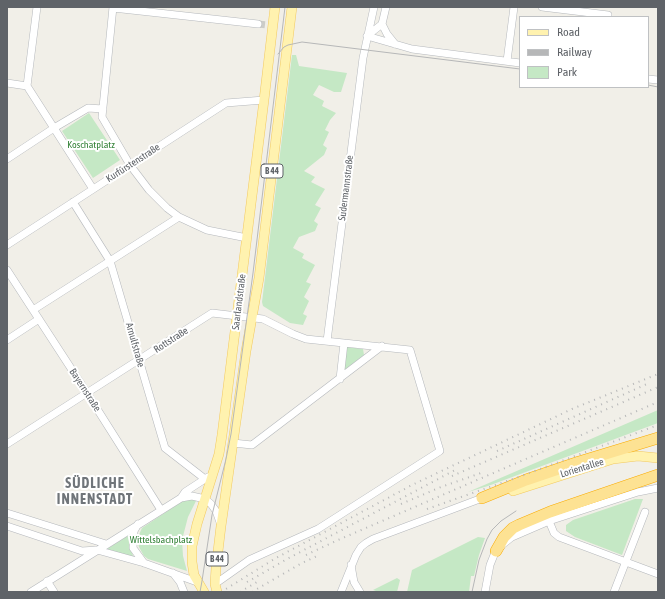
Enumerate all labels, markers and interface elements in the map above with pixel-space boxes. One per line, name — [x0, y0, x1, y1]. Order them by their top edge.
legend — [519, 16, 649, 88]
text: Road — [557, 25, 580, 39]
text: Railway — [557, 45, 592, 59]
text: Park — [557, 65, 577, 79]
park label: Koschatplatz — [67, 139, 115, 151]
street label: Kurfürstenstraße — [104, 141, 162, 185]
street label: Sudermannstraße — [336, 155, 356, 221]
road number: B 44 — [261, 164, 283, 178]
street label: Saarlandstraße — [230, 273, 248, 331]
street label: Arnulfstraße — [123, 321, 147, 369]
street label: Rottstraße — [152, 324, 190, 356]
street label: Bayernstraße — [67, 366, 103, 414]
street label: Lorientallee — [559, 456, 605, 480]
district label: SÜDLICHE INNENSTADT — [57, 476, 133, 508]
park label: Wittelsbachplatz — [130, 534, 192, 546]
road number: B 44 — [206, 552, 228, 566]

